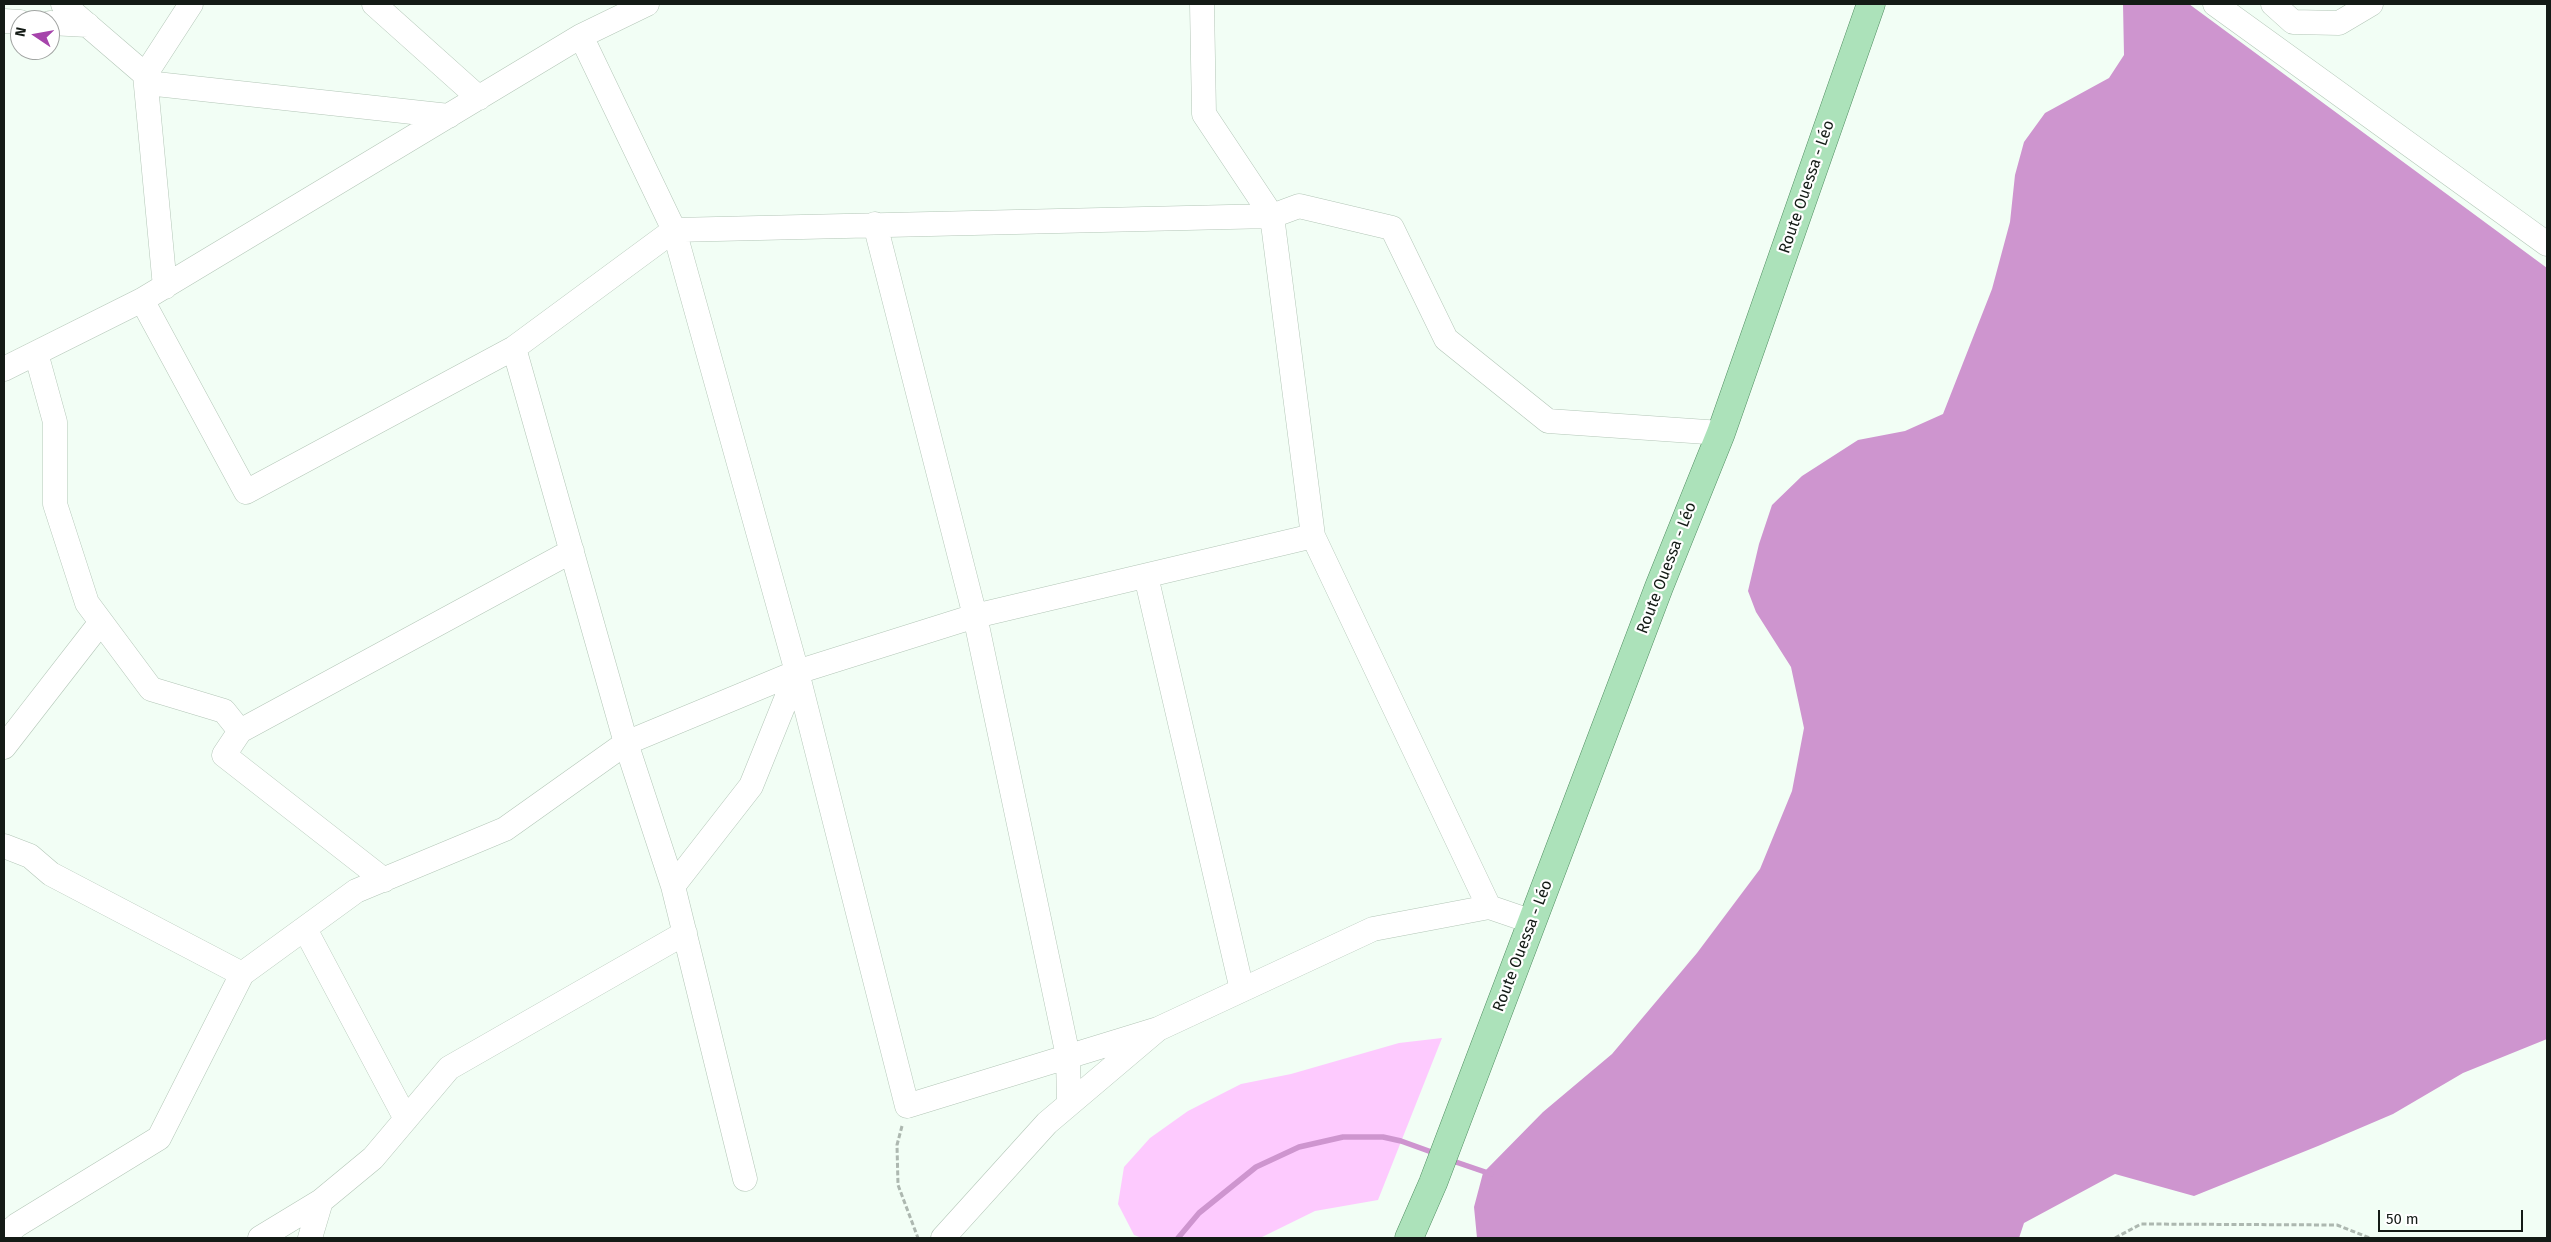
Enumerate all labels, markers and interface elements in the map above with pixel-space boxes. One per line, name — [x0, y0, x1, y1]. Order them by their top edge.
north arrow — [10, 10, 60, 60]
text: N — [12, 26, 30, 38]
street label: Route Ouessa - Léo — [1775, 118, 1839, 256]
street label: Route Ouessa - Léo — [1633, 499, 1701, 637]
street label: Route Ouessa - Léo — [1489, 877, 1557, 1015]
scale bar — [2381, 1200, 2526, 1232]
text: 50 m — [2386, 1210, 2419, 1228]

